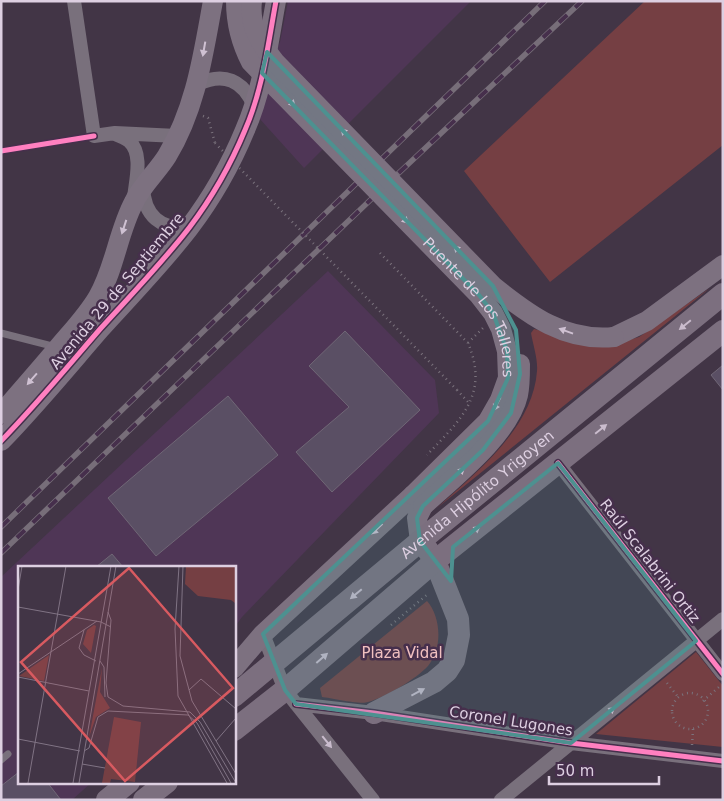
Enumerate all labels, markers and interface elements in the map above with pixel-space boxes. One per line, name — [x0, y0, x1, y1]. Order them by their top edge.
one-way arrow — [200, 42, 208, 58]
one-way arrow — [284, 95, 296, 107]
one-way arrow — [340, 129, 352, 141]
street label: Avenida 29 de Septiembre — [46, 209, 188, 373]
one-way arrow — [397, 211, 409, 223]
one-way arrow — [119, 219, 127, 234]
street label: Puente de Los Talleres — [419, 234, 517, 378]
one-way arrow — [453, 245, 465, 257]
one-way arrow — [679, 319, 691, 330]
one-way arrow — [558, 327, 573, 335]
one-way arrow — [26, 372, 38, 384]
one-way arrow — [493, 398, 502, 411]
one-way arrow — [594, 424, 607, 435]
street label: Avenida Hipólito Yrigoyen — [397, 426, 558, 562]
one-way arrow — [452, 467, 464, 479]
street label: Raúl Scalabrini Ortiz — [596, 495, 704, 627]
one-way arrow — [371, 523, 384, 534]
one-way arrow — [467, 525, 480, 536]
inset map — [18, 566, 235, 784]
one-way arrow — [350, 589, 363, 600]
park label: Plaza Vidal — [361, 644, 443, 662]
one-way arrow — [315, 653, 328, 664]
one-way arrow — [411, 688, 425, 696]
street label: Coronel Lugones — [448, 702, 574, 740]
one-way arrow — [602, 707, 615, 718]
one-way arrow — [321, 735, 332, 748]
scale bar — [549, 754, 659, 786]
text: 50 m — [556, 762, 594, 780]

